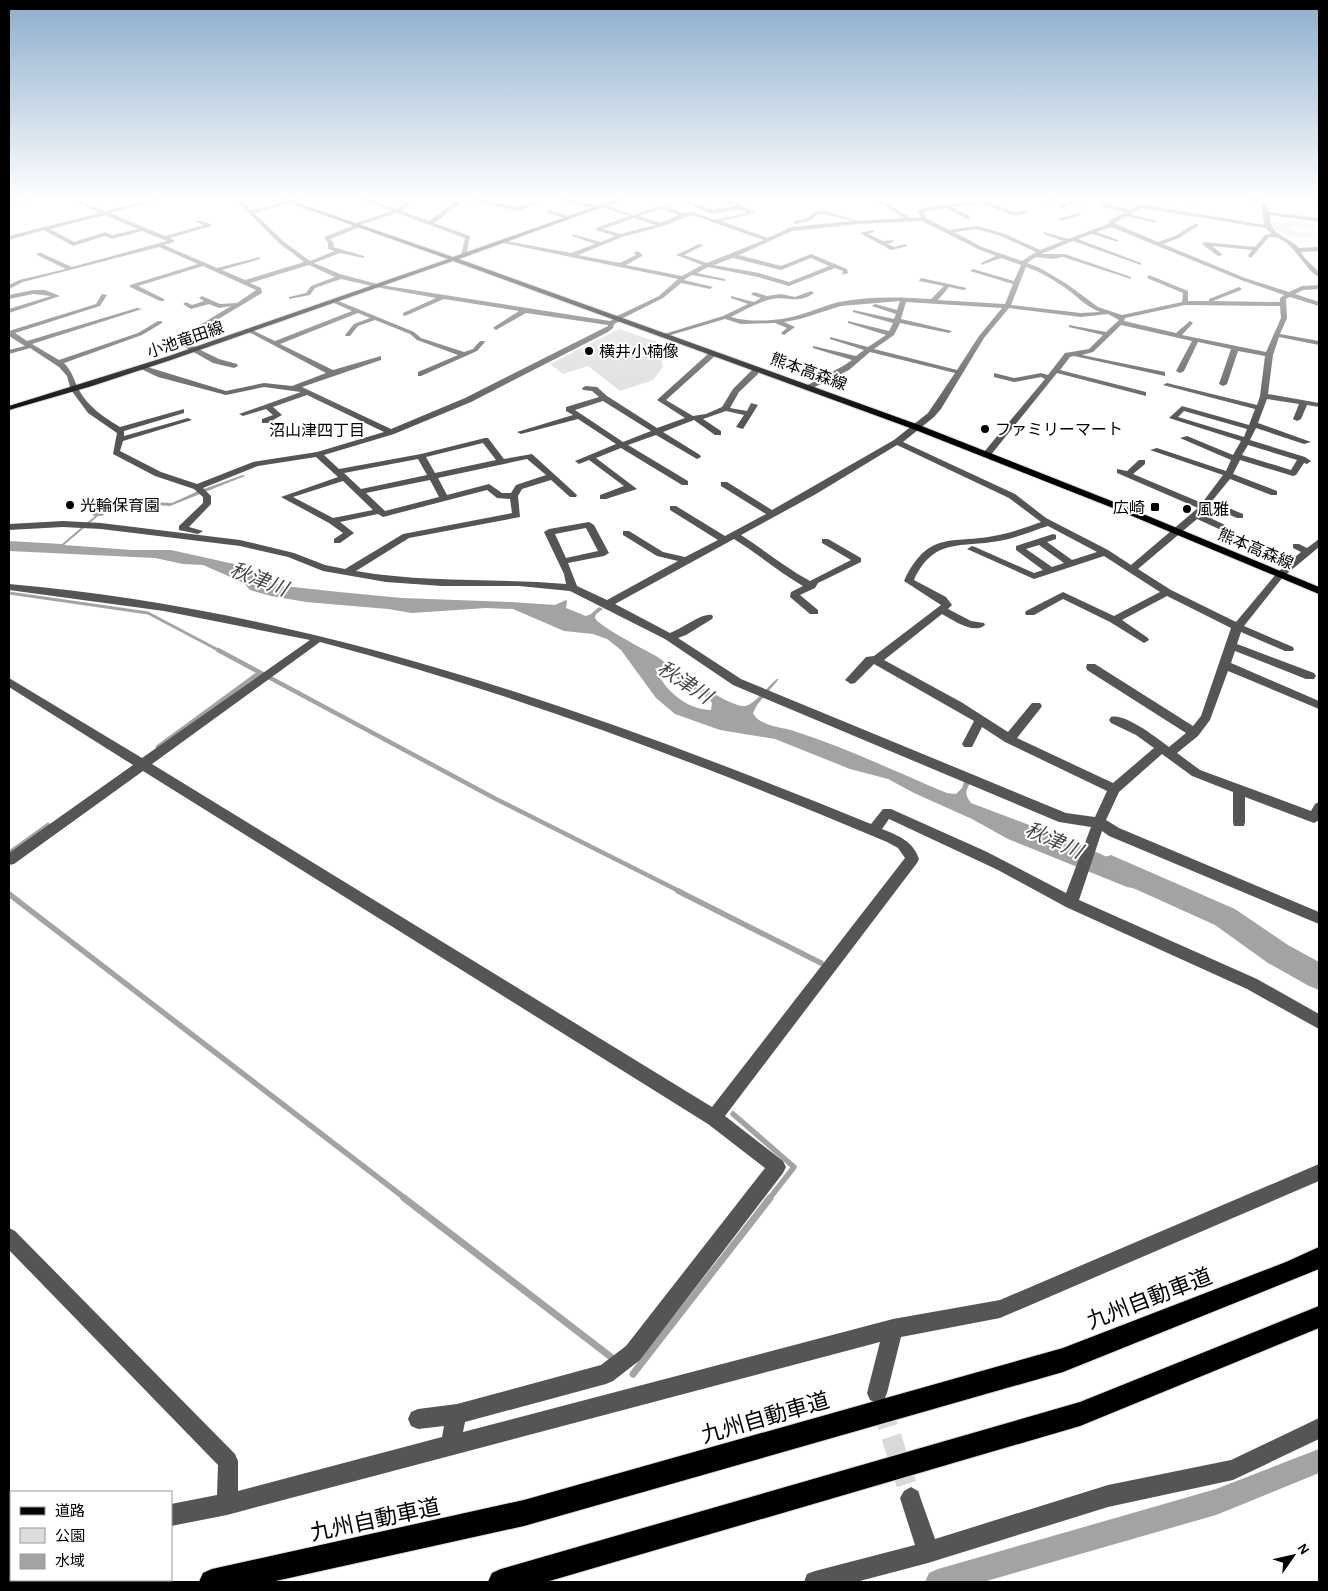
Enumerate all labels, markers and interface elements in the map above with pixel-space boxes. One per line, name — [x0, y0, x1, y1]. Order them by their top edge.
street label: 小池竜田線 — [145, 318, 226, 361]
place label: 横井小楠像 — [599, 343, 679, 360]
marker: 横井小楠像 — [583, 345, 595, 357]
street label: 熊本高森線 — [768, 350, 849, 393]
district label: 沼山津四丁目 — [269, 422, 365, 439]
place label: ファミリーマート — [995, 422, 1123, 438]
marker: ファミリーマート — [979, 423, 991, 435]
place label: 光輪保育園 — [80, 497, 160, 514]
marker: 光輪保育園 — [64, 499, 76, 511]
place label: 広崎 — [1113, 500, 1145, 516]
marker: 広崎 — [1149, 501, 1161, 513]
place label: 風雅 — [1197, 501, 1229, 518]
marker: 風雅 — [1181, 503, 1193, 515]
street label: 熊本高森線 — [1216, 525, 1296, 572]
water label: 秋津川 — [227, 559, 292, 601]
water label: 秋津川 — [654, 657, 717, 709]
water label: 秋津川 — [1022, 819, 1087, 863]
street label: 九州自動車道 — [1083, 1264, 1215, 1333]
street label: 九州自動車道 — [699, 1388, 832, 1447]
legend — [10, 1491, 172, 1581]
street label: 九州自動車道 — [308, 1495, 442, 1544]
text: 道路 — [55, 1503, 85, 1519]
text: 公園 — [55, 1528, 85, 1544]
north arrow — [1268, 1531, 1318, 1581]
text: N — [1294, 1541, 1311, 1557]
text: 水域 — [55, 1553, 85, 1569]

